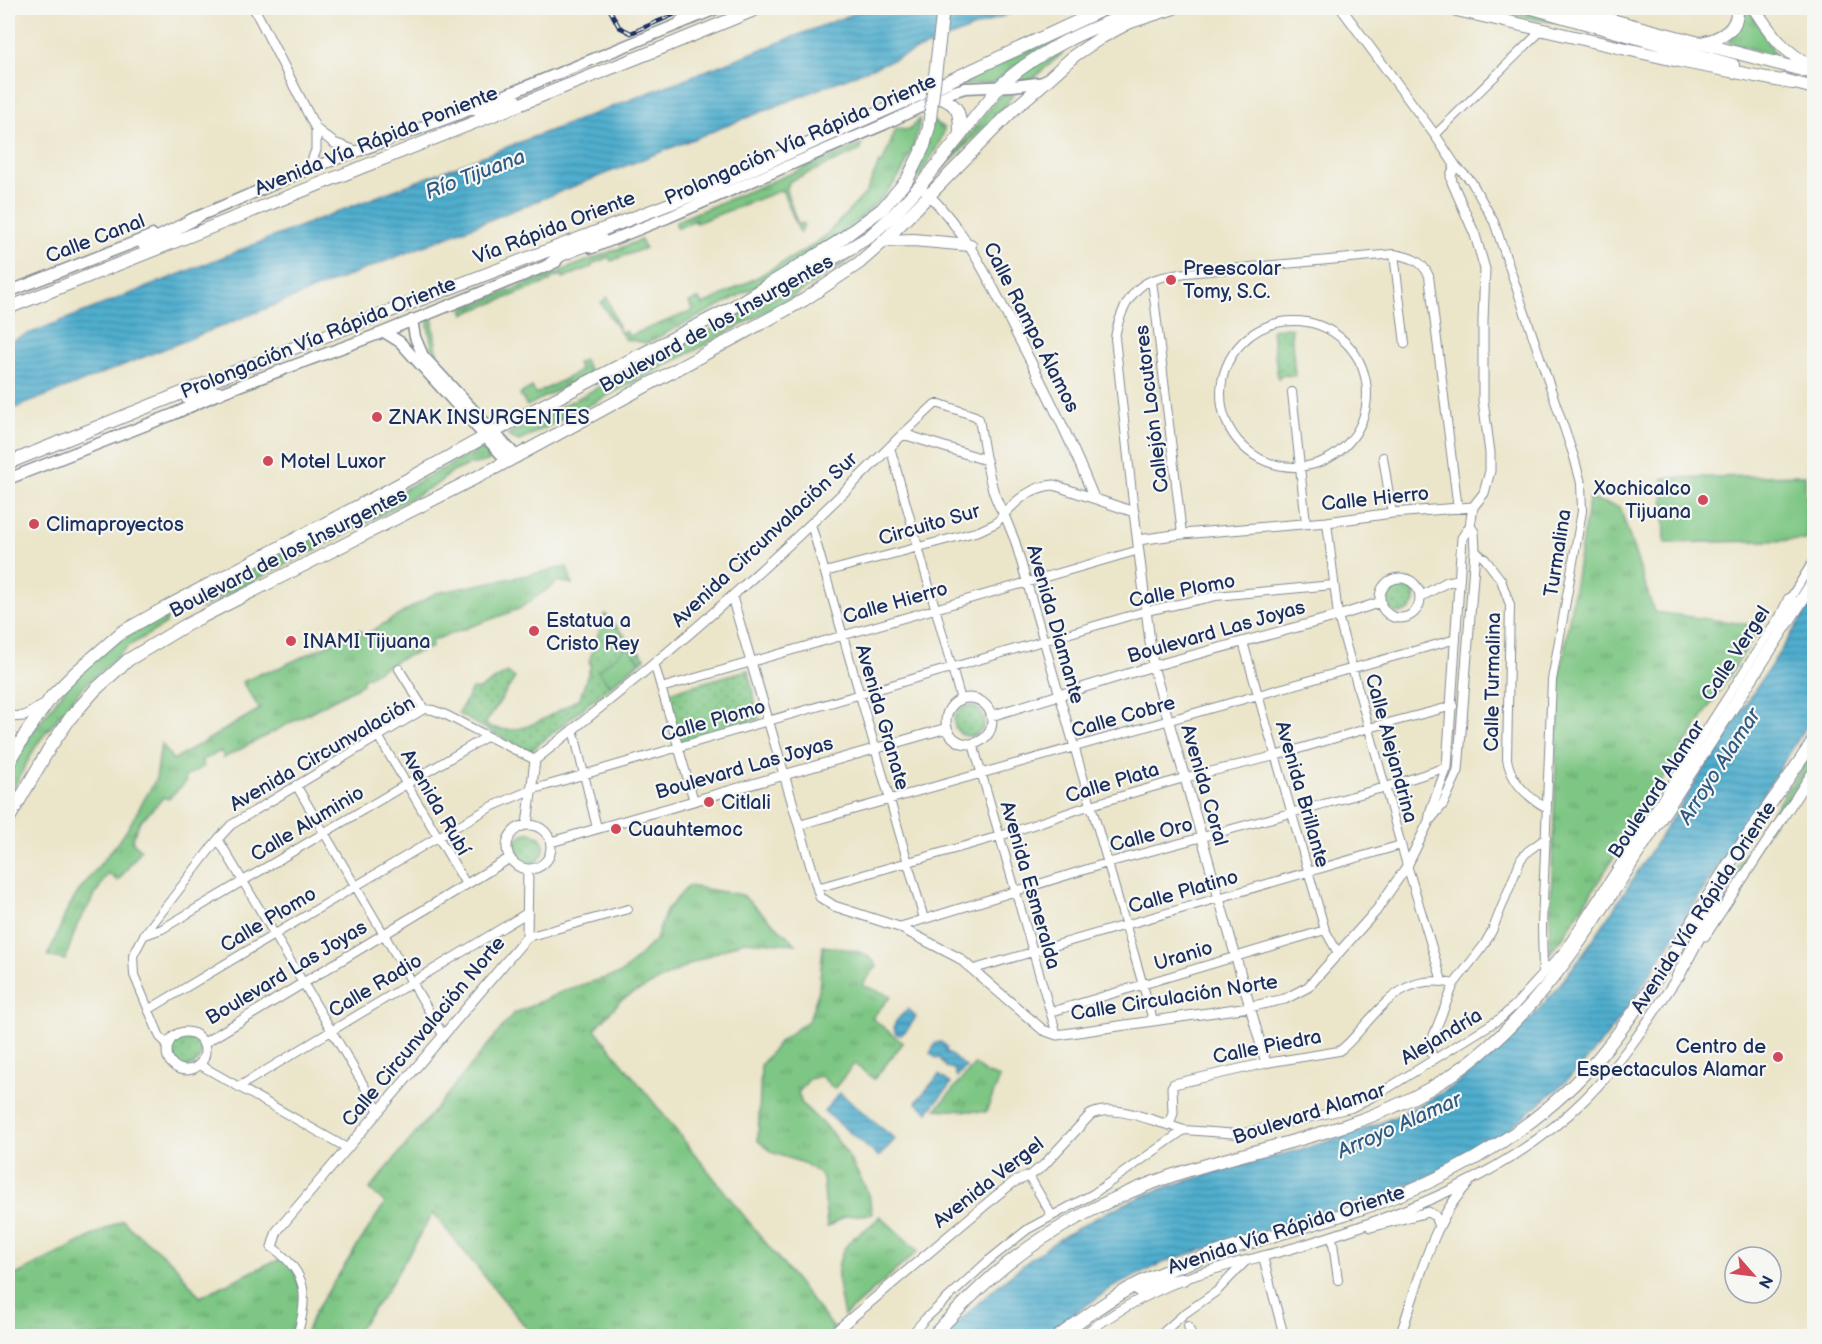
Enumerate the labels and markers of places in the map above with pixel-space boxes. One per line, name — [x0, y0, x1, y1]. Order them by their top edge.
place label: Preescolar Tomy, S.C. — [1183, 257, 1282, 304]
marker: Preescolar Tomy, S.C. — [1164, 273, 1178, 287]
place label: ZNAK INSURGENTES — [388, 406, 590, 430]
marker: ZNAK INSURGENTES — [370, 410, 384, 424]
place label: Motel Luxor — [280, 450, 386, 474]
marker: Motel Luxor — [261, 454, 275, 468]
place label: Xochicalco Tijuana — [1593, 477, 1691, 524]
marker: Xochicalco Tijuana — [1696, 493, 1710, 507]
place label: Climaproyectos — [46, 513, 184, 537]
marker: Climaproyectos — [27, 517, 41, 531]
place label: Estatua a Cristo Rey — [546, 609, 639, 656]
marker: Estatua a Cristo Rey — [527, 624, 541, 638]
place label: INAMI Tijuana — [303, 630, 430, 654]
marker: INAMI Tijuana — [284, 634, 298, 648]
place label: Citlali — [721, 791, 771, 815]
marker: Citlali — [702, 795, 716, 809]
place label: Cuauhtemoc — [628, 818, 743, 842]
marker: Cuauhtemoc — [609, 822, 623, 836]
place label: Centro de Espectaculos Alamar — [1576, 1035, 1767, 1082]
marker: Centro de Espectaculos Alamar — [1771, 1050, 1785, 1064]

